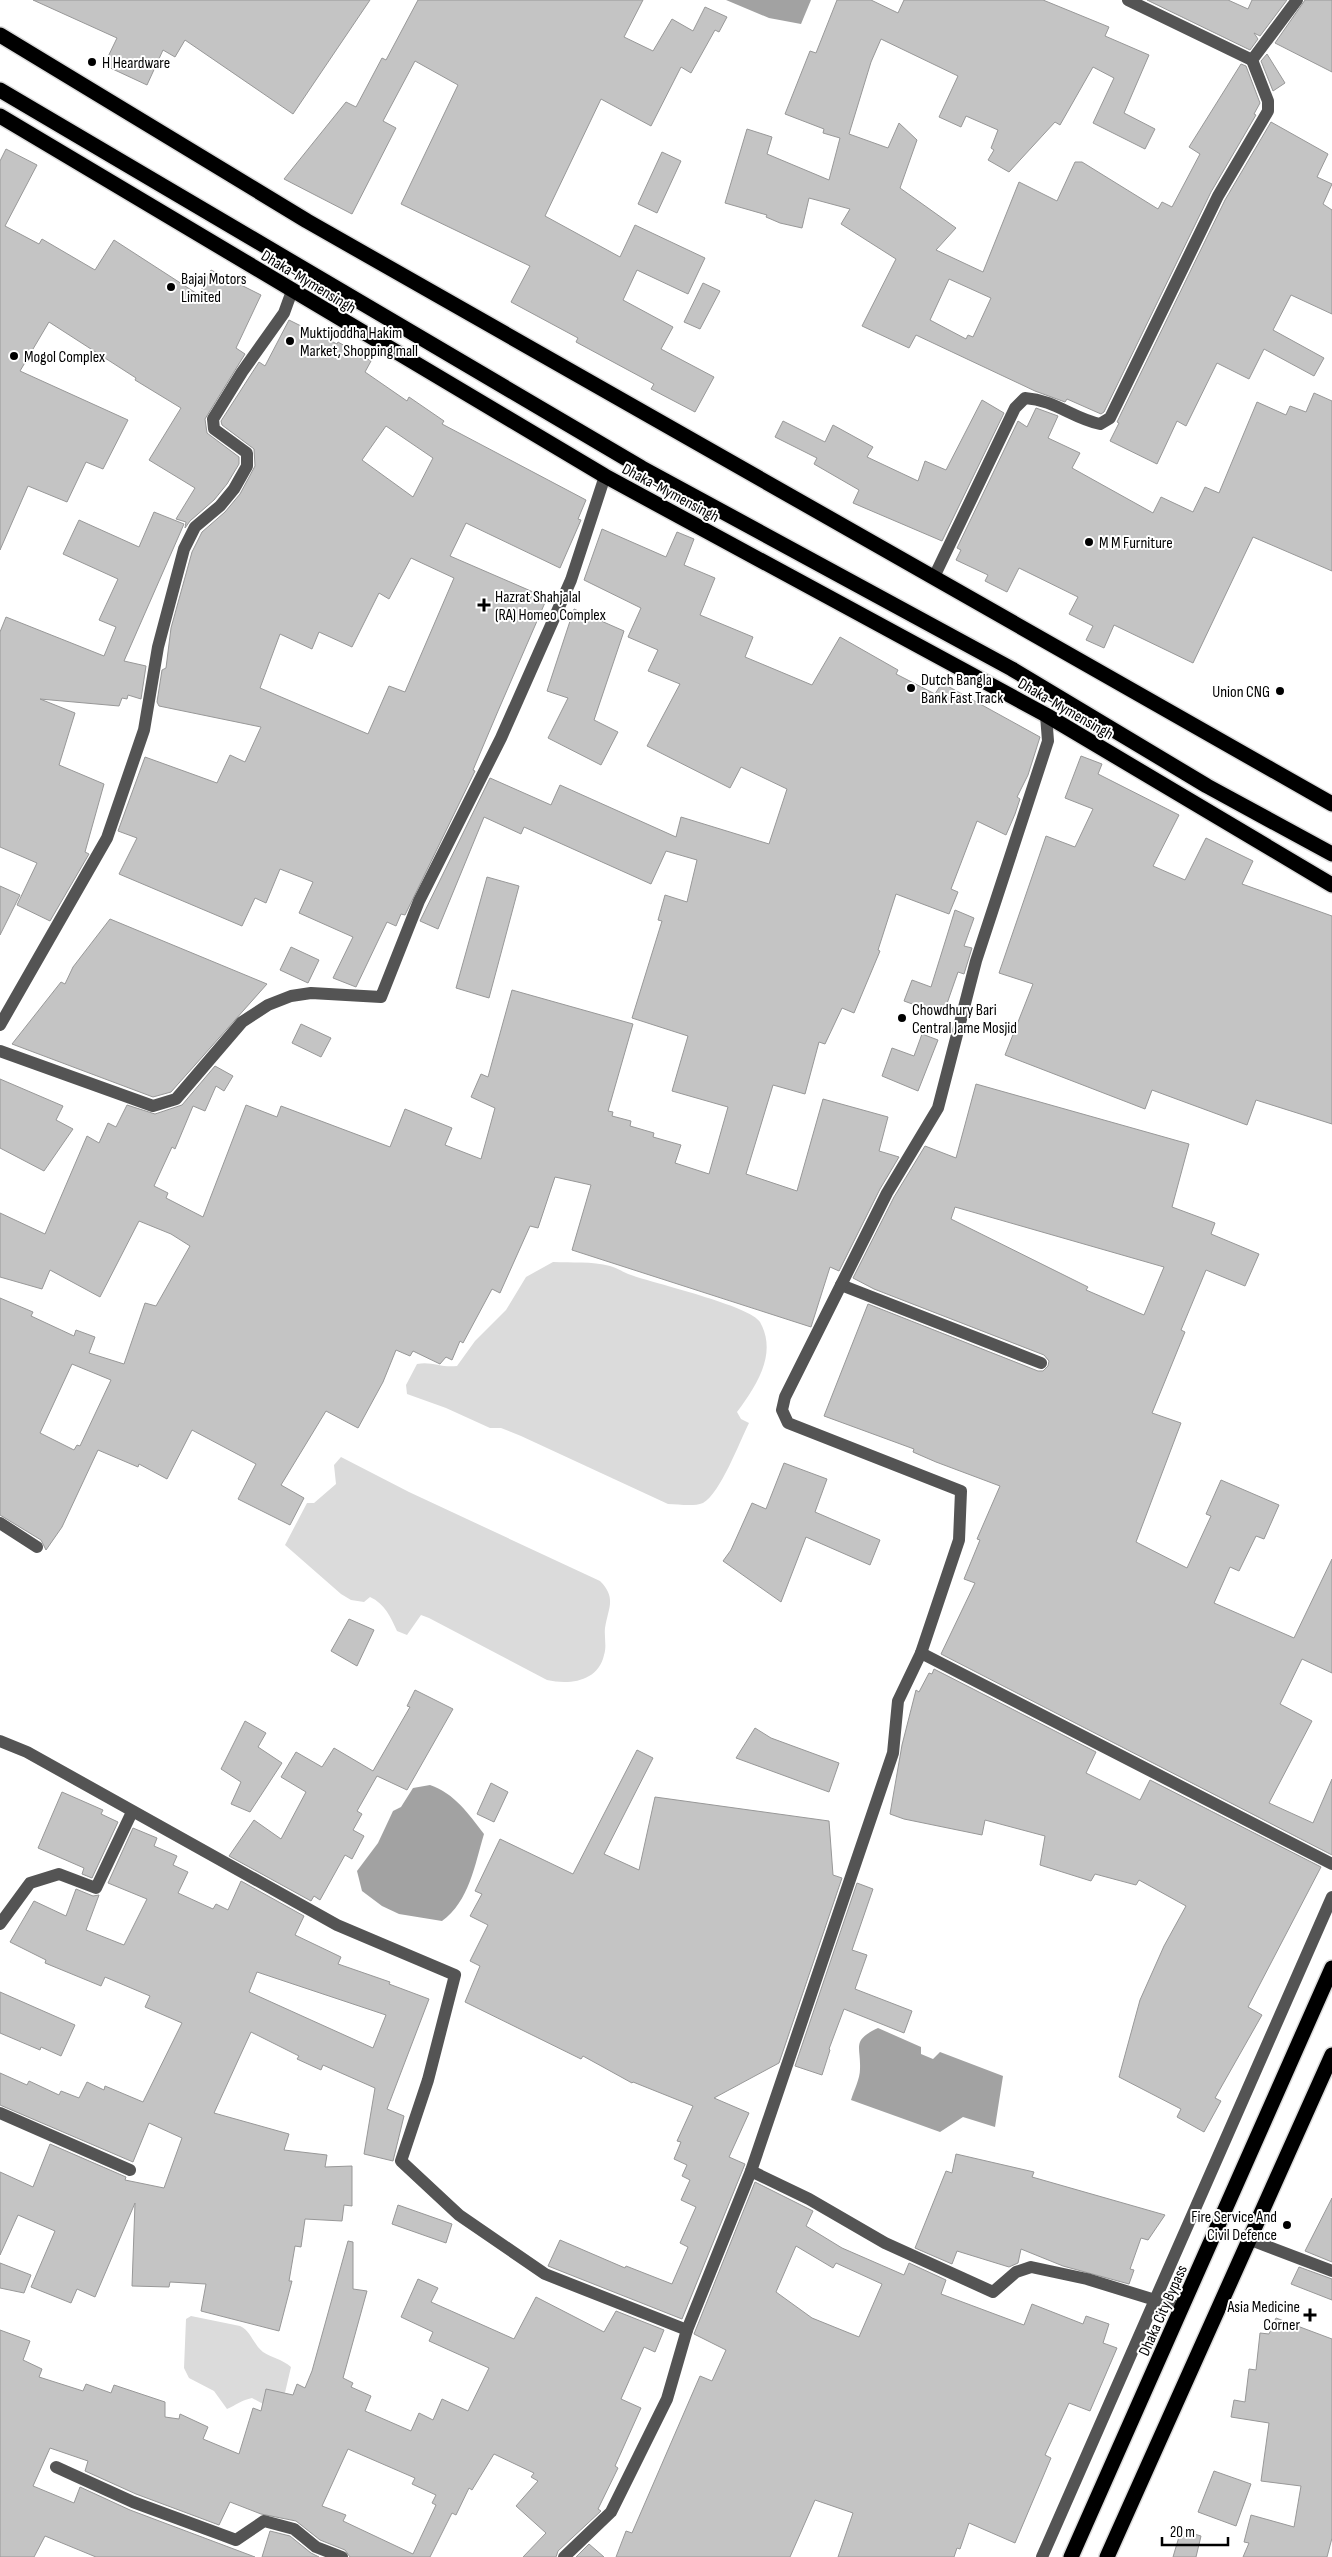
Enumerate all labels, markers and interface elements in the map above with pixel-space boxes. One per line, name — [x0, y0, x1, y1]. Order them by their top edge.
place label: H Heardware — [102, 54, 170, 73]
marker: H Heardware — [86, 56, 98, 68]
street label: Dhaka-Mymensingh — [257, 247, 359, 318]
place label: Bajaj Motors Limited — [181, 270, 247, 307]
marker: Bajaj Motors Limited — [165, 281, 177, 293]
place label: Muktijoddha Hakim Market, Shopping mall — [300, 324, 418, 361]
marker: Muktijoddha Hakim Market, Shopping mall — [284, 335, 296, 347]
place label: Mogol Complex — [24, 348, 105, 367]
marker: Mogol Complex — [8, 350, 20, 362]
street label: Dhaka-Mymensingh — [619, 460, 722, 527]
place label: M M Furniture — [1099, 534, 1173, 553]
marker: M M Furniture — [1083, 536, 1095, 548]
place label: Hazrat Shahjalal (RA) Homeo Complex — [495, 588, 606, 625]
marker: Hazrat Shahjalal (RA) Homeo Complex — [477, 598, 491, 612]
place label: Dutch Bangla Bank Fast Track — [921, 671, 1003, 708]
street label: Dhaka-Mymensingh — [1014, 674, 1116, 744]
marker: Dutch Bangla Bank Fast Track — [905, 682, 917, 694]
place label: Union CNG — [1212, 683, 1270, 702]
marker: Union CNG — [1274, 685, 1286, 697]
place label: Chowdhury Bari Central Jame Mosjid — [912, 1001, 1017, 1038]
marker: Chowdhury Bari Central Jame Mosjid — [896, 1012, 908, 1024]
place label: Fire Service And Civil Defence — [1191, 2208, 1277, 2245]
marker: Fire Service And Civil Defence — [1281, 2219, 1293, 2231]
street label: Dhaka City Bypass — [1135, 2262, 1192, 2359]
place label: Asia Medicine Corner — [1226, 2298, 1300, 2335]
marker: Asia Medicine Corner — [1304, 2309, 1316, 2321]
scale bar — [1162, 2514, 1228, 2546]
text: 20 m — [1170, 2523, 1195, 2542]

